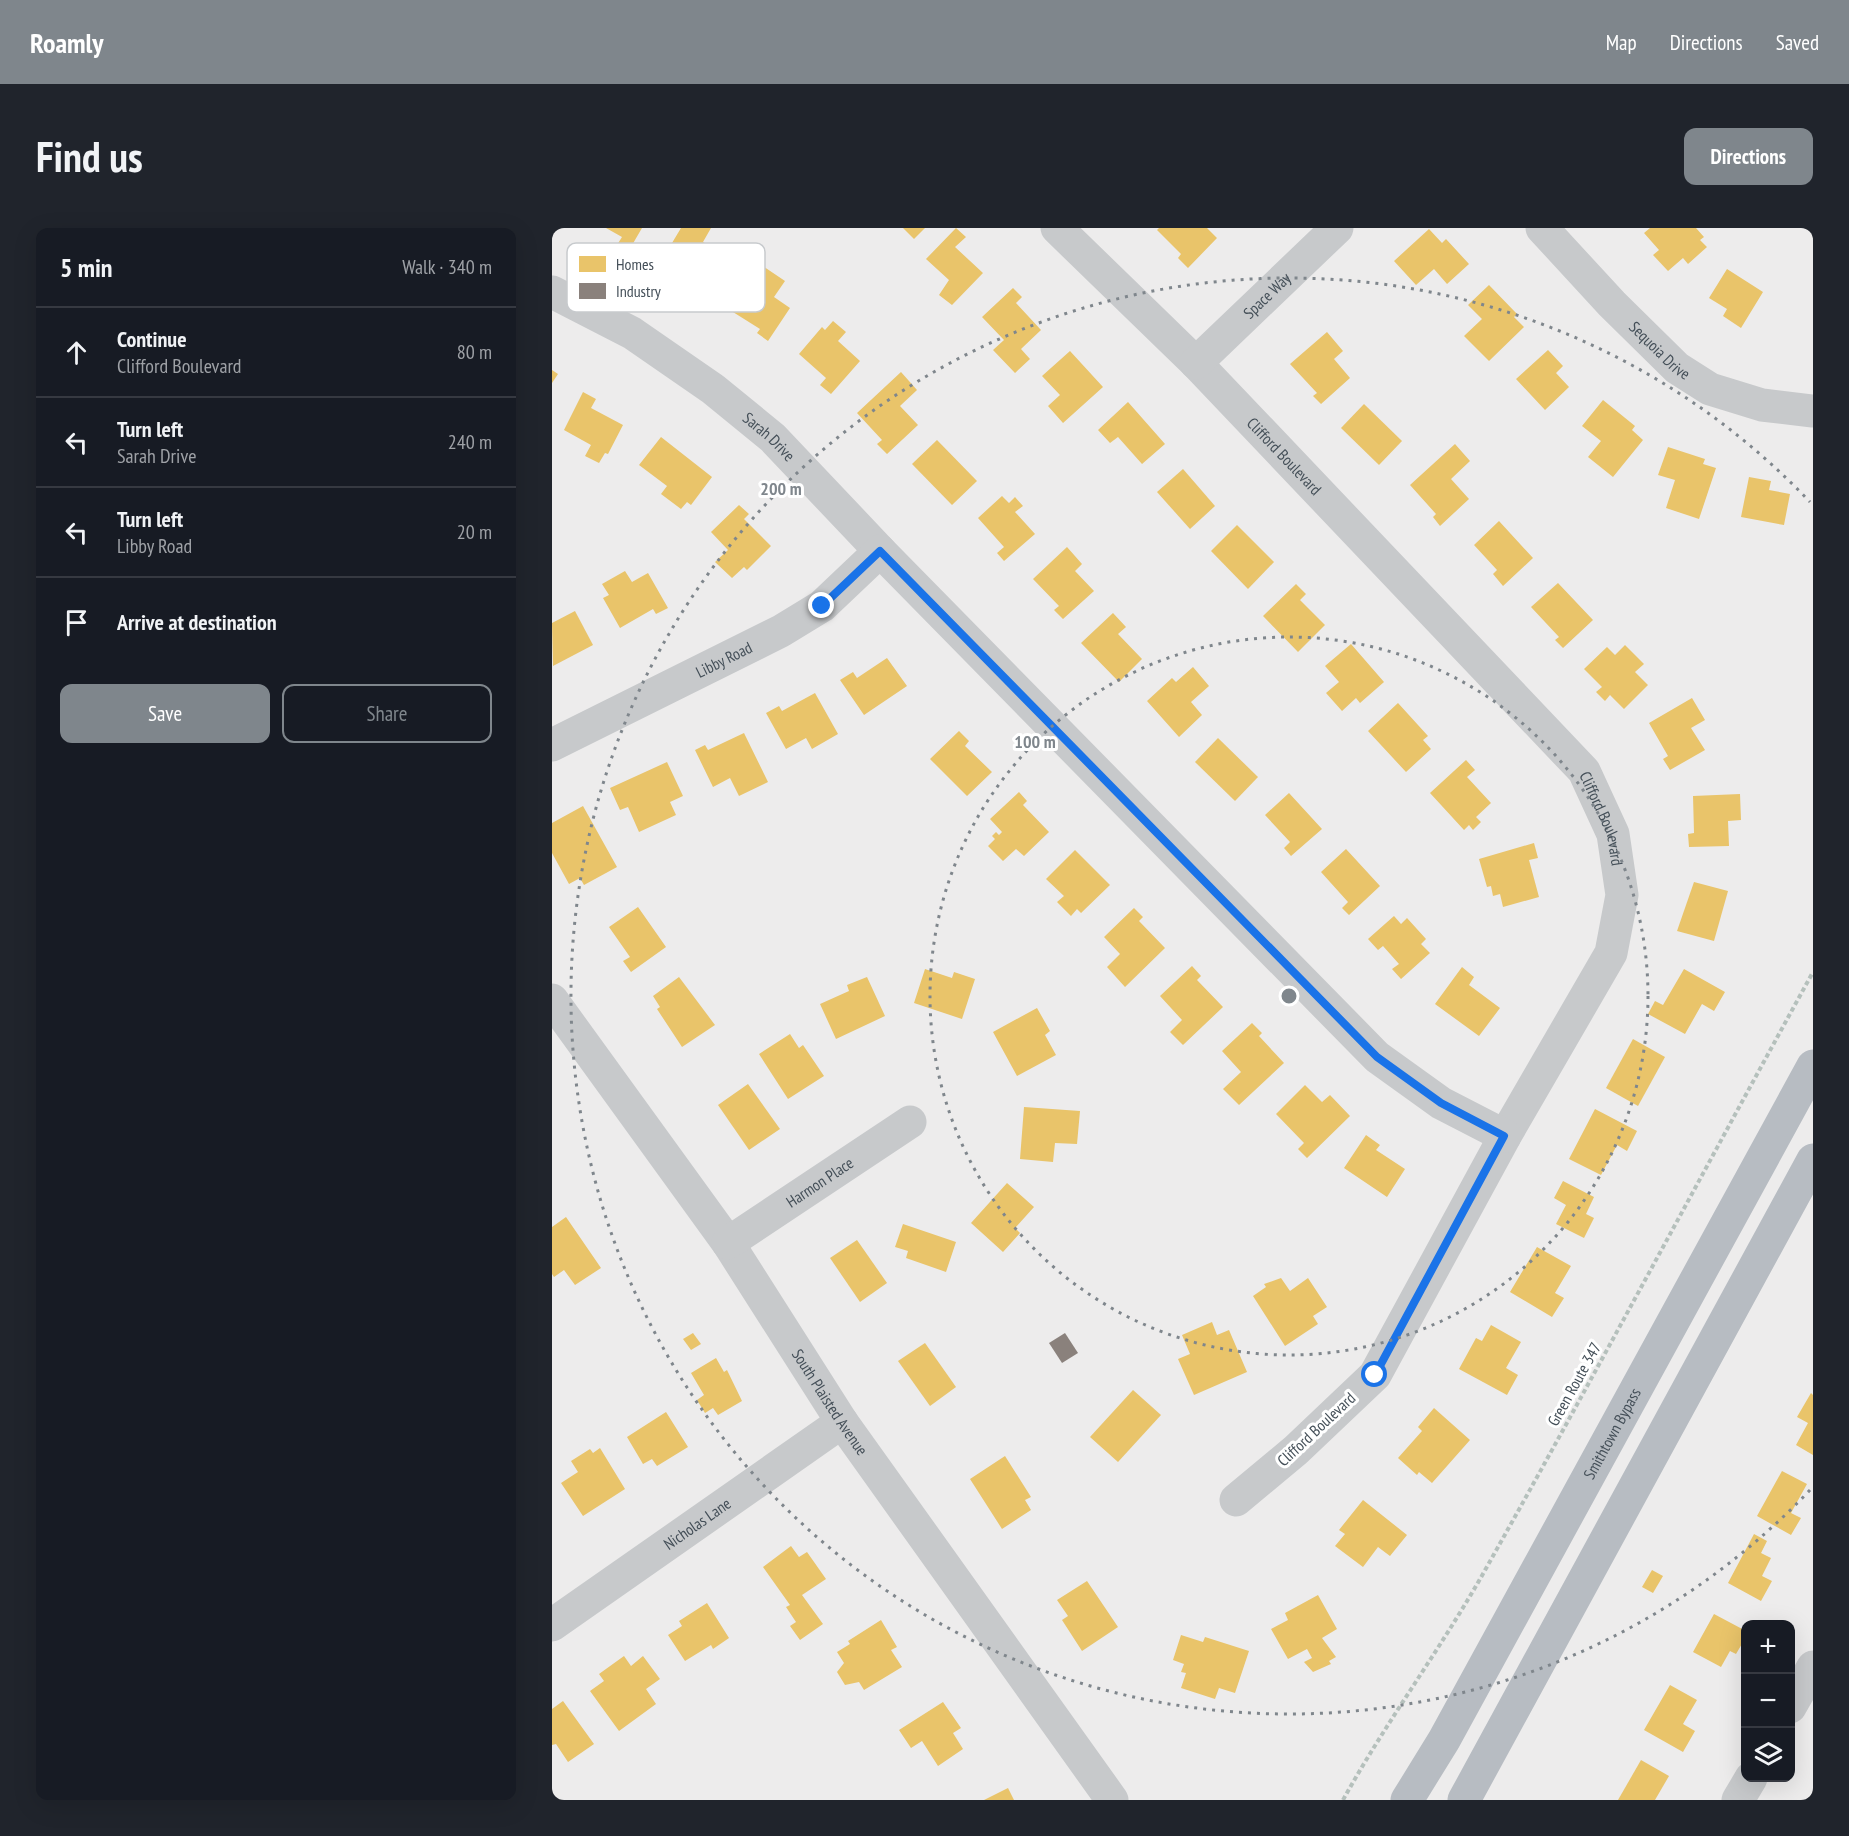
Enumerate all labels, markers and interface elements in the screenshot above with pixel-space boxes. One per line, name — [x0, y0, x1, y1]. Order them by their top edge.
text: Roamly — [30, 24, 104, 61]
text: Map — [1606, 29, 1637, 56]
text: Directions — [1670, 29, 1743, 56]
text: Saved — [1776, 29, 1819, 56]
button: Directions — [1684, 128, 1813, 185]
text: Find us — [36, 129, 143, 184]
legend — [567, 243, 765, 312]
text: 5 min — [60, 251, 113, 284]
text: Walk · 340 m — [402, 254, 492, 280]
text: Homes — [616, 254, 654, 274]
street label: Space Way — [1239, 268, 1295, 323]
text: Industry — [616, 281, 661, 301]
street label: Sequoia Drive — [1625, 317, 1694, 384]
text: Continue — [117, 325, 187, 353]
icon: ahead — [60, 336, 93, 369]
text: 80 m — [457, 339, 492, 365]
text: Clifford Boulevard — [117, 353, 242, 379]
street label: Sarah Drive — [739, 408, 799, 465]
street label: Clifford Boulevard — [1243, 413, 1326, 499]
text: Turn left — [117, 415, 183, 443]
icon: left — [60, 426, 93, 459]
text: 240 m — [448, 429, 492, 455]
text: Sarah Drive — [117, 443, 196, 469]
text: 200 m — [760, 477, 802, 500]
text: Turn left — [117, 505, 183, 533]
icon: left — [60, 516, 93, 549]
text: 20 m — [457, 519, 492, 545]
text: Libby Road — [117, 533, 192, 559]
route end — [808, 592, 834, 618]
icon: arrive — [60, 606, 93, 639]
text: Arrive at destination — [117, 608, 277, 636]
street label: Libby Road — [692, 637, 755, 682]
button: Save — [60, 684, 270, 743]
button: Share — [282, 684, 492, 743]
text: 100 m — [1014, 730, 1056, 753]
street label: Clifford Boulevard — [1575, 768, 1628, 867]
centre of rings — [1279, 986, 1299, 1006]
street label: Harmon Place — [782, 1153, 857, 1212]
street label: Green Route 347 — [1543, 1339, 1605, 1429]
street label: South Plaisted Avenue — [788, 1345, 872, 1459]
route start — [1361, 1361, 1387, 1387]
street label: Smithtown Bypass — [1579, 1384, 1645, 1483]
street label: Clifford Boulevard — [1273, 1388, 1359, 1470]
street label: Nicholas Lane — [660, 1493, 734, 1554]
map controls — [1741, 1620, 1795, 1782]
button: + — [1741, 1620, 1795, 1674]
button: − — [1741, 1674, 1795, 1728]
button: layers — [1741, 1728, 1795, 1782]

